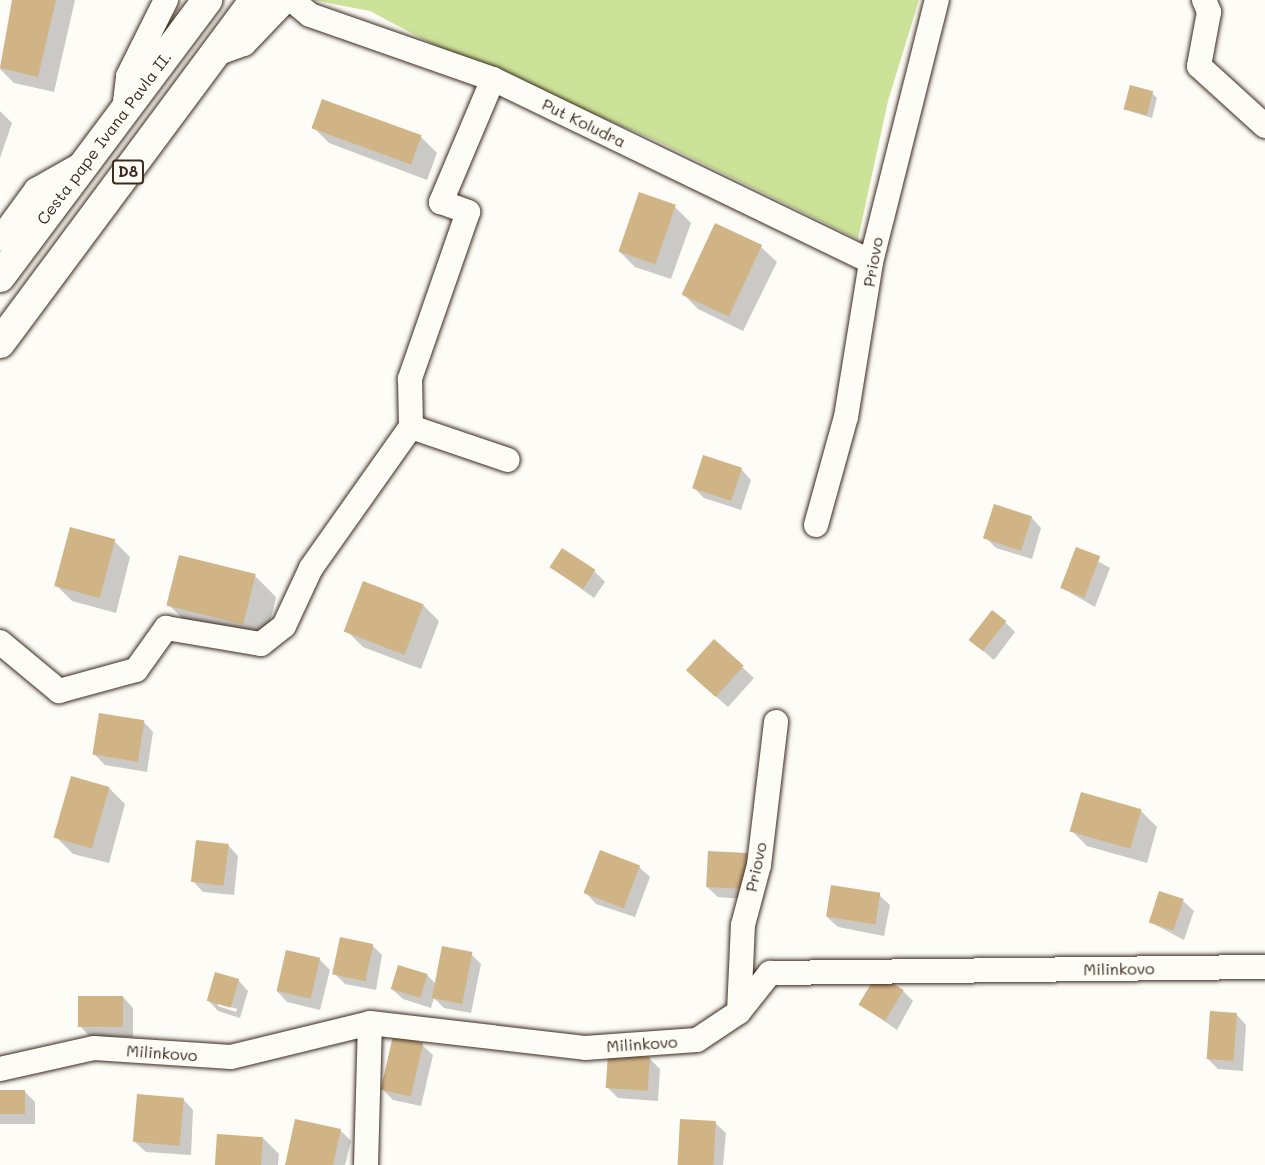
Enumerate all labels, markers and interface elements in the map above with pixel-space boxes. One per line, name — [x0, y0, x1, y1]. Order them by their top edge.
street label: Cesta pape Ivana Pavla II. — [33, 48, 175, 228]
street label: Put Koludra — [539, 94, 629, 152]
road number: D8 — [112, 160, 144, 184]
street label: Priovo — [859, 236, 887, 288]
street label: Priovo — [741, 840, 771, 894]
street label: Milinkovo — [1083, 959, 1155, 979]
street label: Milinkovo — [606, 1032, 678, 1056]
street label: Milinkovo — [126, 1041, 198, 1065]

